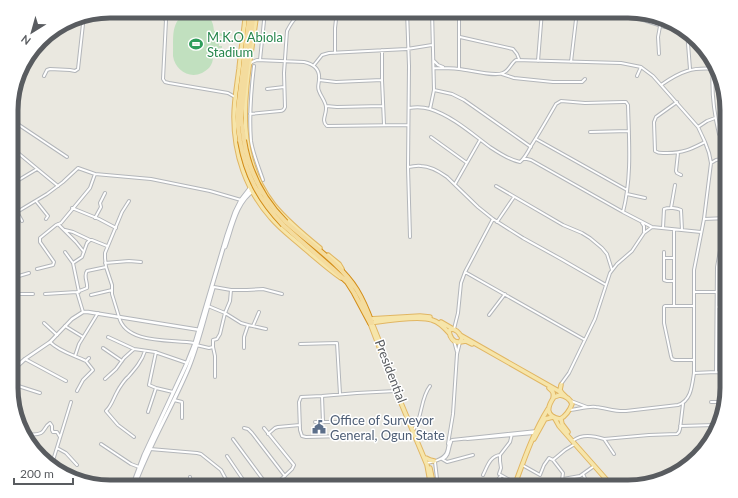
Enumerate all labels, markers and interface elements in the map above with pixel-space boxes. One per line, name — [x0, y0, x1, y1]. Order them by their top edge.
north arrow — [12, 12, 52, 52]
place label: M.K.O Abiola Stadium — [207, 29, 283, 60]
text: N — [18, 33, 33, 48]
sports icon: M.K.O Abiola Stadium — [188, 36, 204, 52]
street label: Presidential — [372, 337, 410, 405]
place label: Office of Surveyor General, Ogun State — [330, 412, 445, 443]
public building icon: Office of Surveyor General, Ogun State — [311, 419, 327, 435]
scale bar — [14, 460, 73, 486]
text: 200 m — [20, 466, 54, 481]

